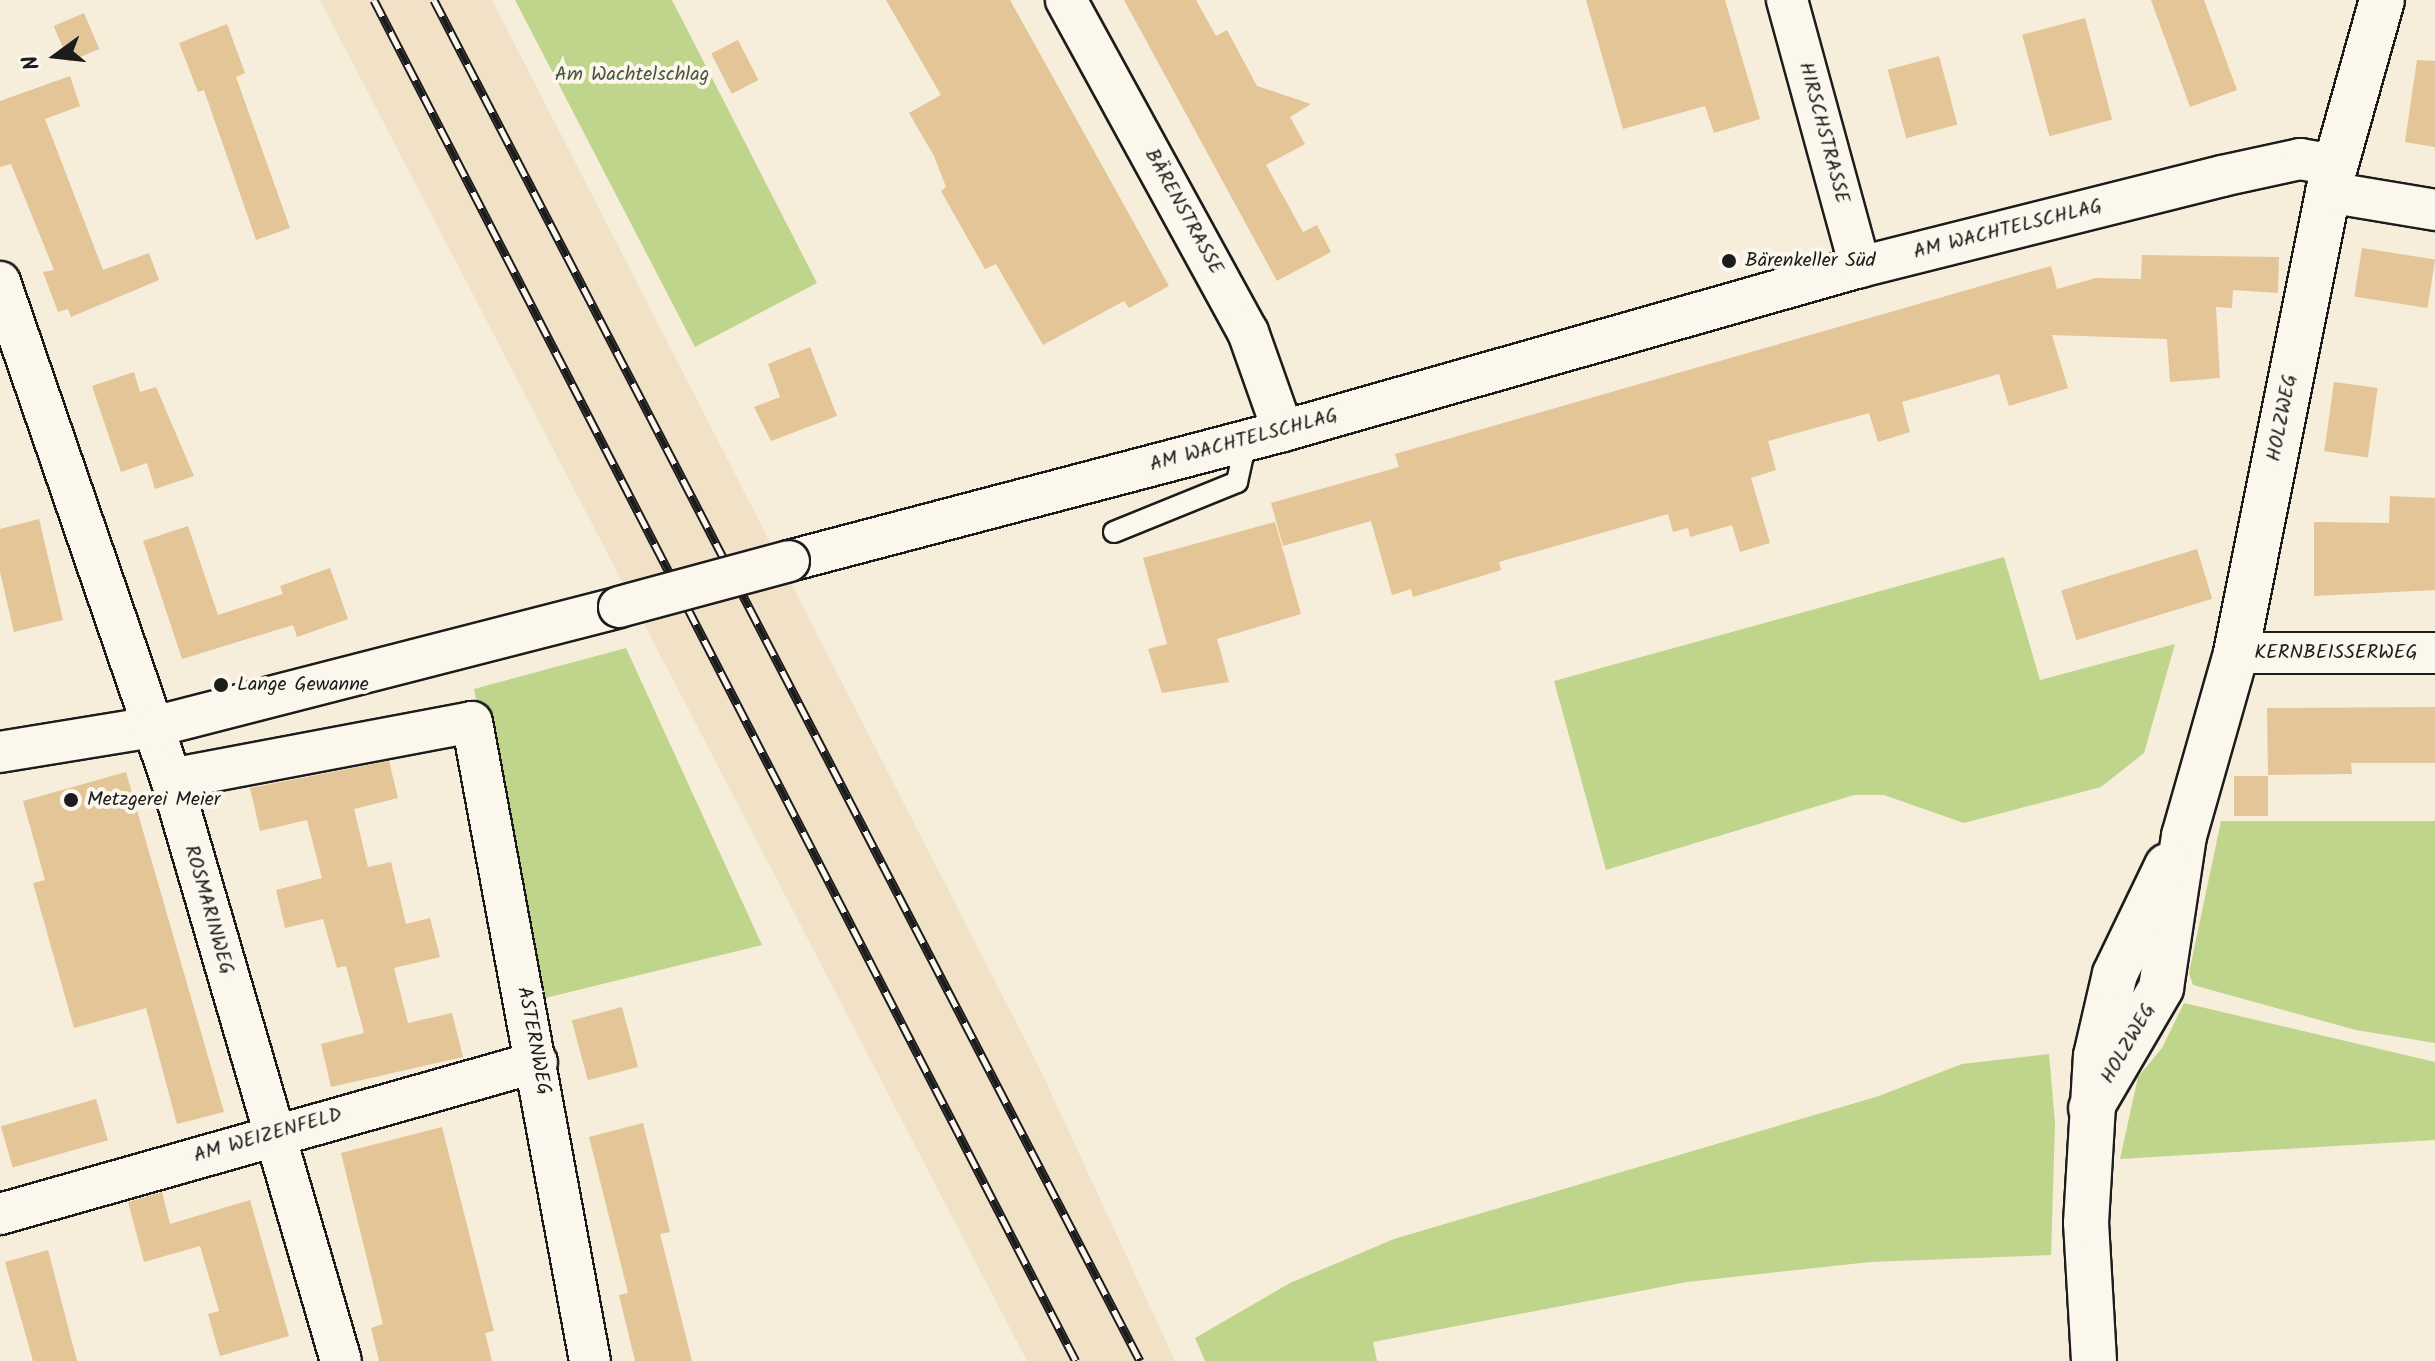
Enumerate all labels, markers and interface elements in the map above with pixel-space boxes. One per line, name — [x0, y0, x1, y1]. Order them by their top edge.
north arrow — [16, 16, 96, 96]
text: N — [14, 51, 51, 74]
street label: HIRSCHSTRASSE — [1793, 60, 1853, 206]
park label: Am Wachtelschlag — [555, 63, 709, 87]
street label: BÄRENSTRASSE — [1139, 145, 1227, 279]
street label: AM WACHTELSCHLAG — [1911, 195, 2105, 265]
place label: Bärenkeller Süd — [1745, 249, 1875, 273]
marker: Bärenkeller Süd — [1720, 252, 1738, 270]
street label: HOLZWEG — [2263, 372, 2303, 464]
street label: AM WACHTELSCHLAG — [1147, 404, 1341, 478]
street label: KERNBEISSERWEG — [2254, 641, 2418, 665]
place label: Lange Gewanne — [237, 673, 369, 697]
marker: Lange Gewanne — [212, 676, 230, 694]
place label: Metzgerei Meier — [87, 788, 220, 812]
marker: Metzgerei Meier — [62, 791, 80, 809]
street label: ROSMARINWEG — [178, 843, 238, 977]
street label: ASTERNWEG — [511, 985, 555, 1097]
street label: HOLZWEG — [2096, 1000, 2162, 1088]
street label: AM WEIZENFELD — [191, 1103, 345, 1169]

